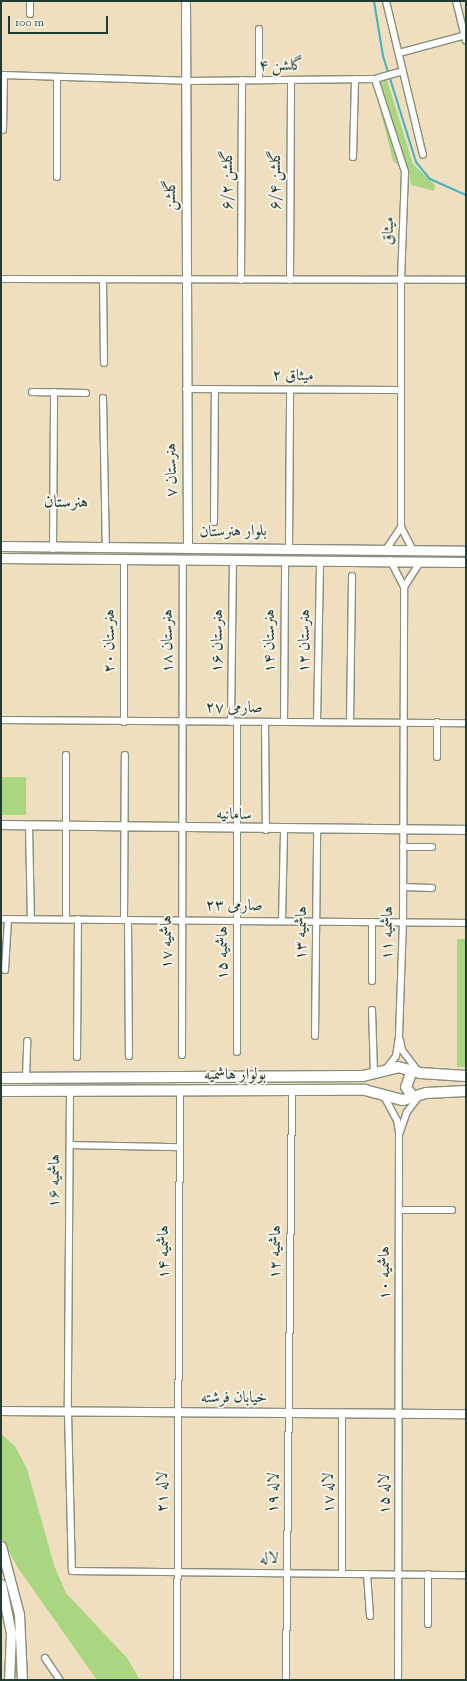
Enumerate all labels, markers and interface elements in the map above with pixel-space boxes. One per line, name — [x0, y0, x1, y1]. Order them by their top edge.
scale bar — [10, 8, 110, 34]
text: 100 m — [15, 14, 44, 32]
street label: گلشن ۴ — [259, 57, 303, 77]
street label: گلشن ۶/۲ — [219, 150, 239, 210]
street label: گلشن ۶/۴ — [267, 150, 287, 210]
street label: گلشن — [162, 179, 182, 211]
street label: میثاق — [380, 216, 400, 246]
street label: میثاق ۲ — [272, 367, 314, 387]
street label: هنرستان ۷ — [163, 443, 183, 497]
district label: هنرستان — [44, 494, 88, 514]
street label: بلوار هنرستان — [199, 523, 267, 543]
street label: هنرستان ۲۰ — [101, 609, 121, 673]
street label: هنرستان ۱۸ — [159, 609, 179, 673]
street label: هنرستان ۱۶ — [209, 609, 229, 673]
street label: هنرستان ۱۴ — [261, 609, 281, 673]
street label: هنرستان ۱۲ — [296, 609, 316, 673]
street label: صارمی ۲۷ — [205, 699, 263, 719]
street label: سامانیه — [216, 806, 252, 826]
street label: صارمی ۲۳ — [205, 897, 263, 917]
street label: هاشمیه ۱۳ — [293, 906, 313, 960]
street label: هاشمیه ۱۱ — [379, 906, 399, 960]
street label: هاشمیه ۱۷ — [158, 915, 178, 969]
street label: هاشمیه ۱۵ — [214, 926, 234, 980]
street label: بولوار هاشمیه — [204, 1066, 266, 1086]
street label: هاشمیه ۱۶ — [46, 1154, 66, 1208]
street label: هاشمیه ۱۴ — [155, 1225, 175, 1279]
street label: هاشمیه ۱۲ — [267, 1225, 287, 1279]
street label: هاشمیه ۱۰ — [376, 1246, 396, 1300]
street label: خیابان فرشته — [201, 1389, 267, 1409]
street label: لاله ۲۱ — [154, 1471, 174, 1513]
street label: لاله ۱۹ — [265, 1472, 285, 1514]
street label: لاله ۱۷ — [320, 1472, 340, 1514]
street label: لاله ۱۵ — [376, 1473, 396, 1515]
street label: لاله — [259, 1550, 279, 1570]

